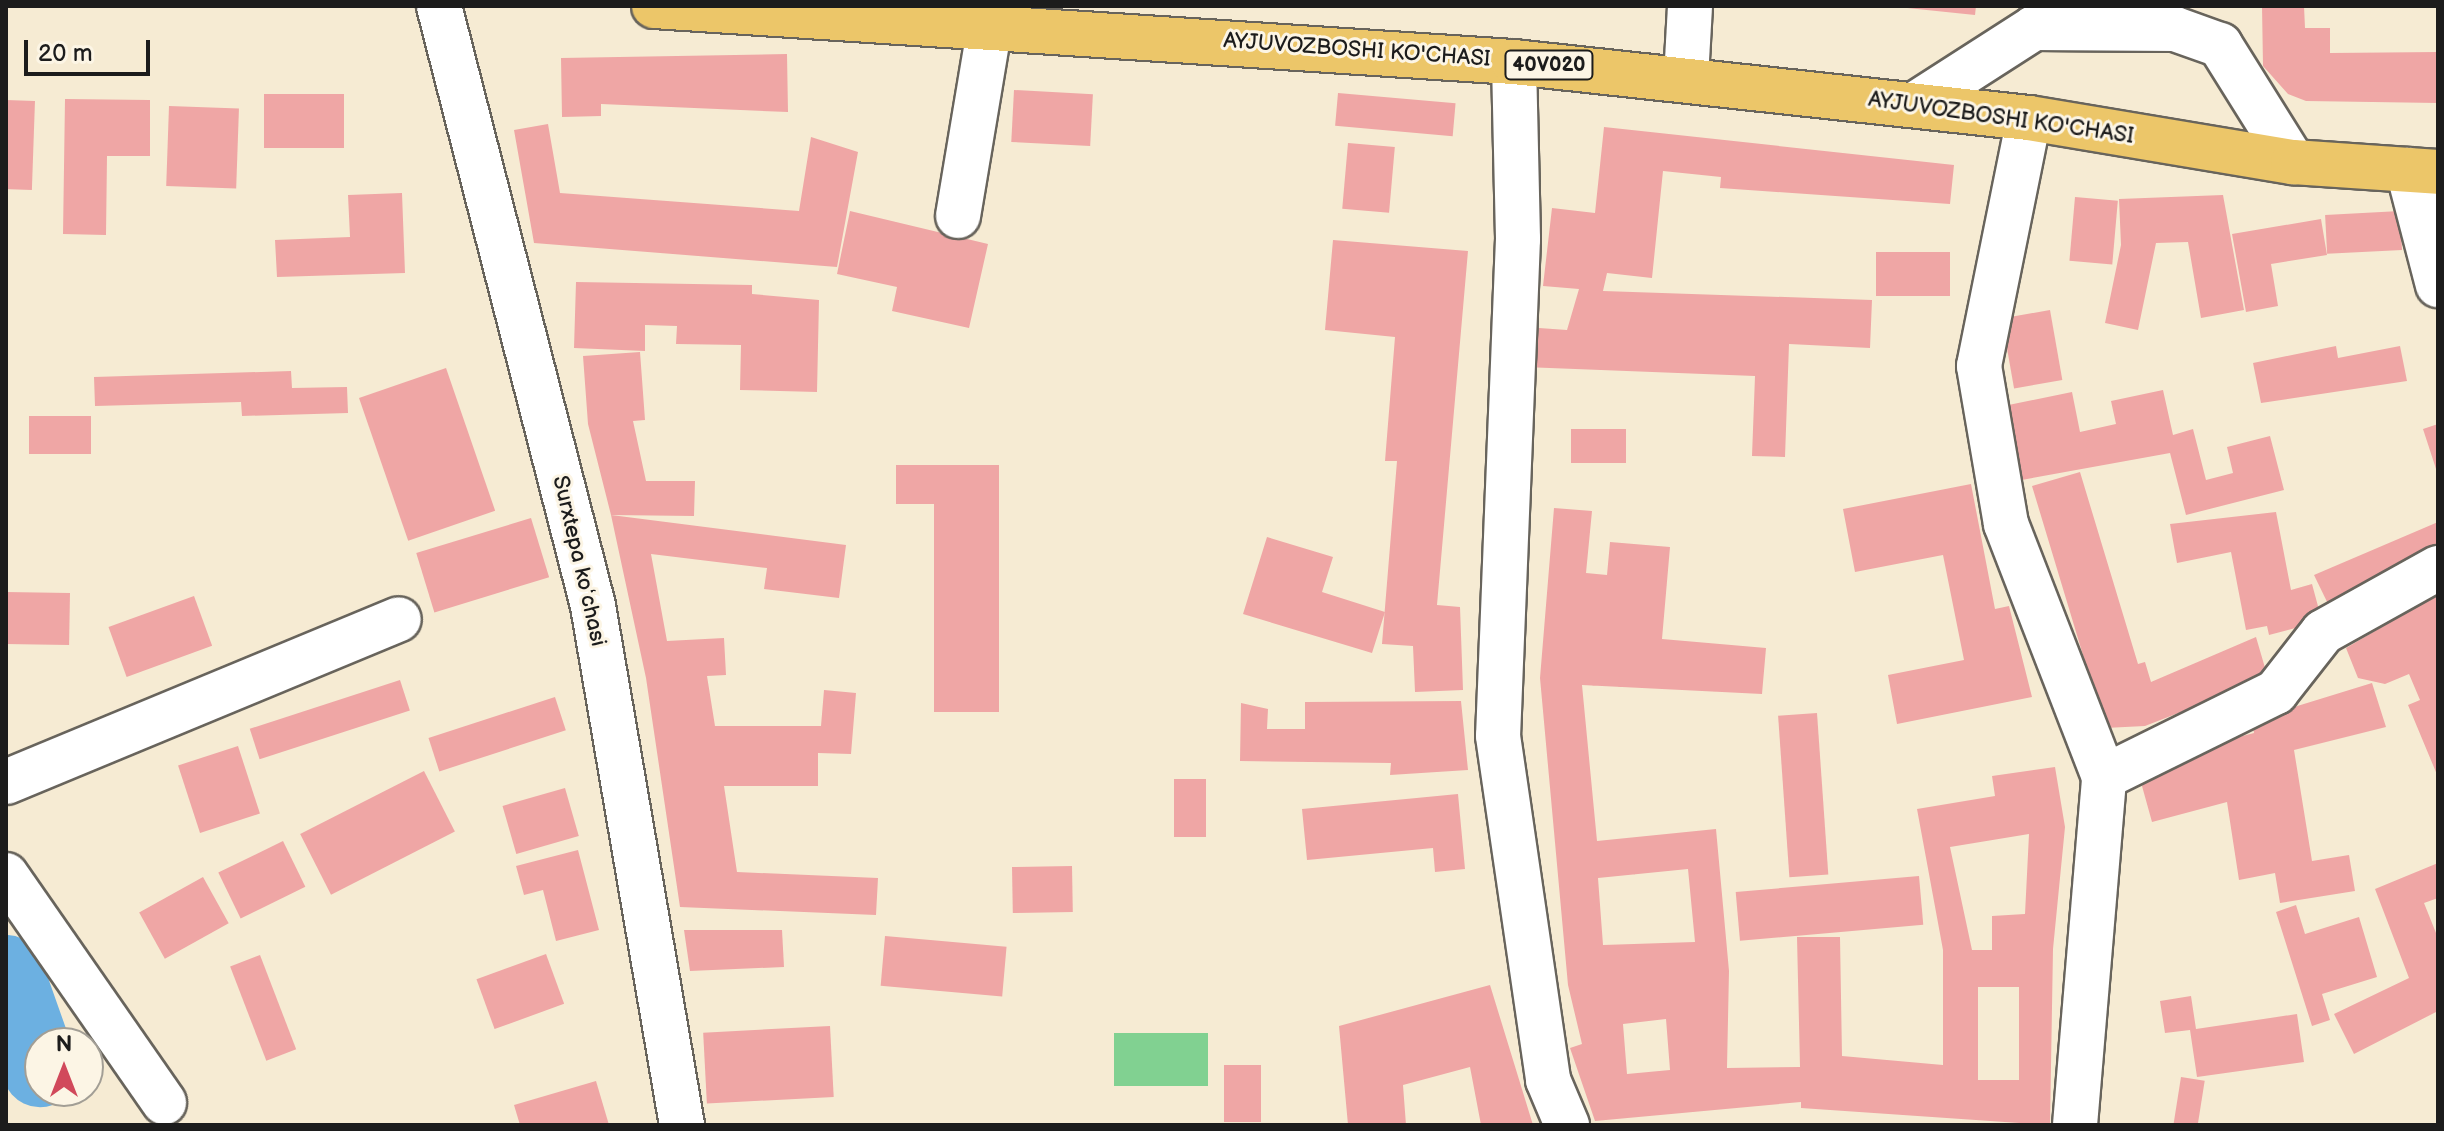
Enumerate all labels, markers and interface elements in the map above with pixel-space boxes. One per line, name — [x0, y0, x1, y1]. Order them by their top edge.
scale bar — [28, 24, 154, 74]
street label: AYJUVOZBOSHI KO'CHASI — [1223, 27, 1491, 73]
text: 20 m — [38, 39, 93, 68]
road number: 40V020 — [1503, 49, 1595, 81]
street label: AYJUVOZBOSHI KO'CHASI — [1867, 86, 2135, 150]
street label: Surxtepa koʻchasi — [547, 473, 611, 649]
north arrow — [24, 1027, 104, 1107]
text: N — [56, 1031, 72, 1058]

